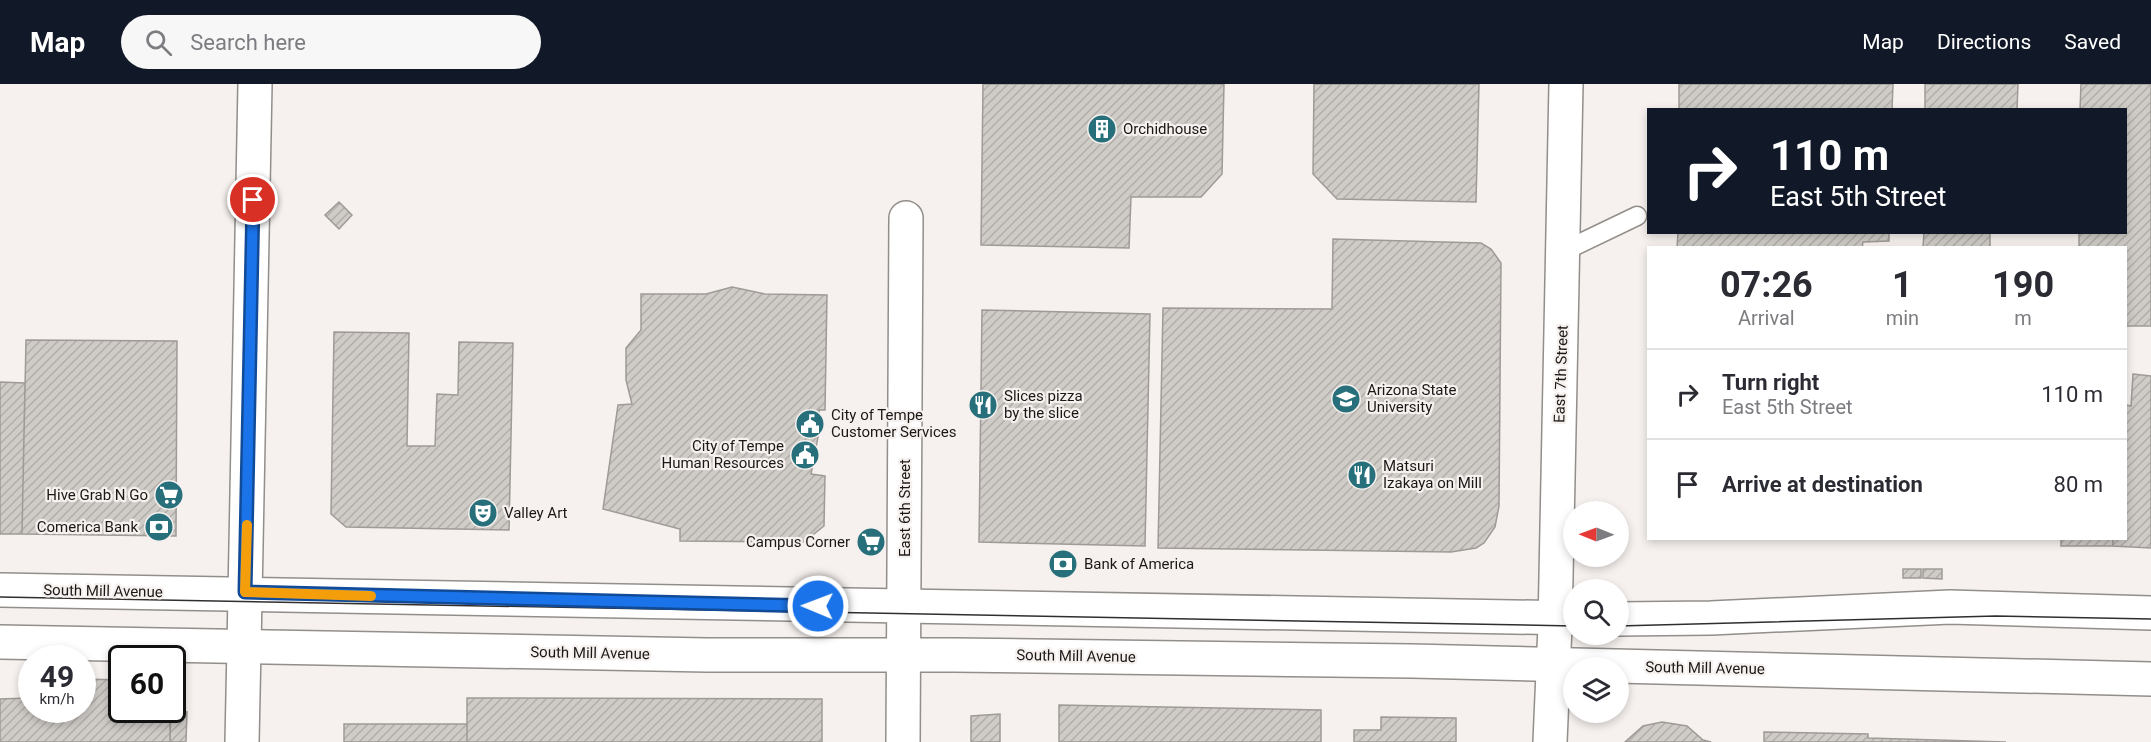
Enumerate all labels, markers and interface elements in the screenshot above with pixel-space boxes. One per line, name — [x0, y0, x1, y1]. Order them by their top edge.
search box — [121, 15, 541, 69]
text: Map — [30, 26, 85, 59]
icon: search — [142, 26, 175, 59]
text: Search here — [190, 30, 306, 55]
text: Map — [1862, 30, 1904, 54]
text: Directions — [1937, 30, 2031, 54]
text: Saved — [2064, 30, 2121, 54]
building icon: Orchidhouse — [1086, 113, 1118, 145]
place label: Orchidhouse — [1123, 120, 1207, 138]
text: 110 m — [1770, 131, 1889, 180]
icon: right — [1671, 132, 1749, 210]
pin — [227, 174, 278, 225]
text: East 5th Street — [1770, 181, 1946, 213]
icon: arrive — [236, 183, 269, 216]
text: 07:26 — [1720, 264, 1813, 306]
text: 1 — [1892, 264, 1913, 306]
text: 190 — [1992, 264, 2054, 306]
text: Arrival — [1738, 306, 1795, 330]
text: min — [1886, 306, 1919, 330]
text: m — [2014, 306, 2032, 330]
street label: East 7th Street — [1550, 325, 1572, 423]
text: Turn right — [1722, 370, 1819, 395]
icon: right — [1671, 378, 1704, 411]
place label: Arizona State University — [1367, 381, 1456, 416]
text: 110 m — [2041, 382, 2103, 407]
school or university icon: Arizona State University — [1330, 383, 1362, 415]
place label: Slices pizza by the slice — [1004, 387, 1083, 422]
restaurant icon: Slices pizza by the slice — [967, 389, 999, 421]
text: East 5th Street — [1722, 395, 1853, 419]
place label: City of Tempe Customer Services — [831, 406, 957, 441]
public building icon: City of Tempe Customer Services — [794, 408, 826, 440]
place label: City of Tempe Human Resources — [661, 437, 784, 472]
public building icon: City of Tempe Human Resources — [789, 439, 821, 471]
place label: Matsuri Izakaya on Mill — [1383, 457, 1482, 492]
street label: East 6th Street — [896, 459, 914, 557]
restaurant icon: Matsuri Izakaya on Mill — [1346, 459, 1378, 491]
icon: arrive — [1671, 468, 1704, 501]
text: Arrive at destination — [1722, 472, 1923, 497]
text: 80 m — [2054, 472, 2103, 497]
supermarket icon: Hive Grab N Go — [153, 479, 185, 511]
place label: Hive Grab N Go — [46, 486, 148, 504]
theatre icon: Valley Art — [467, 497, 499, 529]
north arrow — [1563, 501, 1629, 567]
map controls — [1563, 501, 1629, 723]
place label: Valley Art — [504, 504, 568, 522]
bank icon: Comerica Bank — [143, 511, 175, 543]
place label: Comerica Bank — [37, 518, 138, 536]
supermarket icon: Campus Corner — [855, 526, 887, 558]
place label: Campus Corner — [746, 533, 850, 551]
bank icon: Bank of America — [1047, 548, 1079, 580]
place label: Bank of America — [1084, 555, 1194, 573]
position arrow — [786, 574, 850, 638]
button: search — [1563, 579, 1629, 645]
street label: South Mill Avenue — [43, 581, 163, 601]
street label: South Mill Avenue — [530, 643, 650, 663]
speed limit sign: 60 — [108, 645, 186, 723]
street label: South Mill Avenue — [1016, 646, 1136, 666]
button: layers — [1563, 657, 1629, 723]
street label: South Mill Avenue — [1645, 658, 1765, 678]
text: 49 — [40, 659, 74, 694]
text: km/h — [39, 690, 75, 708]

